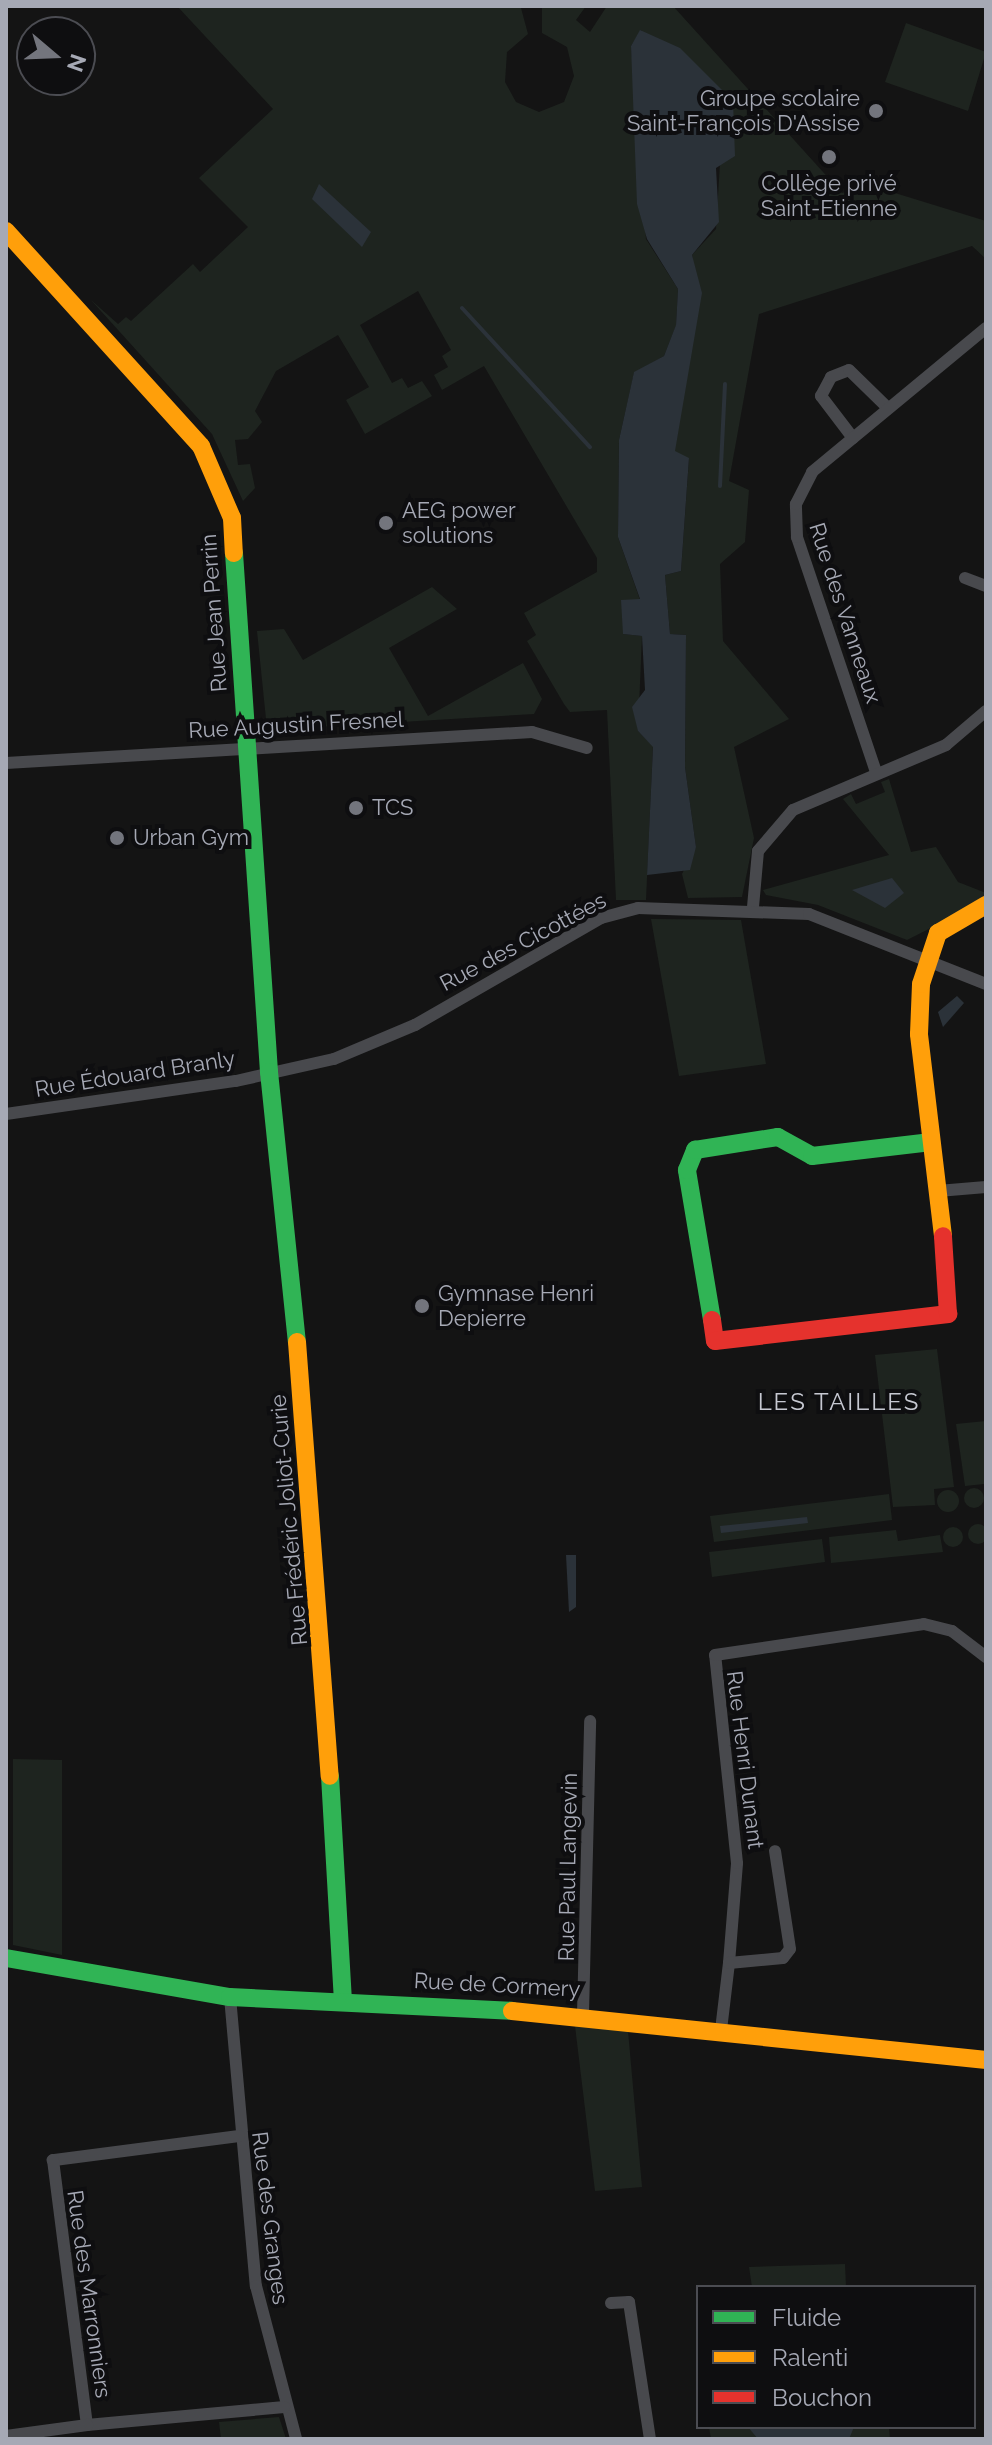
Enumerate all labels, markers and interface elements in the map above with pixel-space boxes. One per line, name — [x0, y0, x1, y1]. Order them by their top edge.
north arrow — [16, 16, 96, 96]
text: N — [62, 51, 92, 75]
place label: Groupe scolaire Saint-François D'Assise — [627, 85, 860, 136]
marker: Groupe scolaire Saint-François D'Assise — [867, 102, 885, 120]
marker: Collège privé Saint-Etienne — [820, 148, 838, 166]
place label: Collège privé Saint-Etienne — [761, 170, 897, 222]
place label: AEG power solutions — [402, 497, 516, 548]
marker: AEG power solutions — [377, 514, 395, 532]
street label: Rue des Vanneaux — [803, 519, 887, 707]
street label: Rue Jean Perrin — [195, 533, 233, 693]
street label: Rue Augustin Fresnel — [187, 706, 405, 744]
place label: TCS — [372, 795, 413, 821]
marker: TCS — [347, 799, 365, 817]
place label: Urban Gym — [133, 825, 249, 851]
marker: Urban Gym — [108, 829, 126, 847]
street label: Rue des Cicottées — [435, 887, 611, 997]
street label: Rue Édouard Branly — [33, 1045, 237, 1103]
place label: Gymnase Henri Depierre — [438, 1280, 594, 1332]
marker: Gymnase Henri Depierre — [413, 1297, 431, 1315]
district label: LES TAILLES — [757, 1388, 921, 1416]
street label: Rue Frédéric Joliot-Curie — [265, 1393, 313, 1647]
street label: Rue Henri Dunant — [721, 1669, 769, 1851]
street label: Rue Paul Langevin — [553, 1772, 583, 1962]
street label: Rue de Cormery — [413, 1967, 581, 2003]
street label: Rue des Granges — [246, 2130, 294, 2306]
street label: Rue des Marronniers — [61, 2188, 117, 2400]
legend — [696, 2285, 976, 2429]
text: Fluide — [772, 2303, 841, 2332]
text: Ralenti — [772, 2343, 848, 2372]
text: Bouchon — [772, 2383, 872, 2412]

